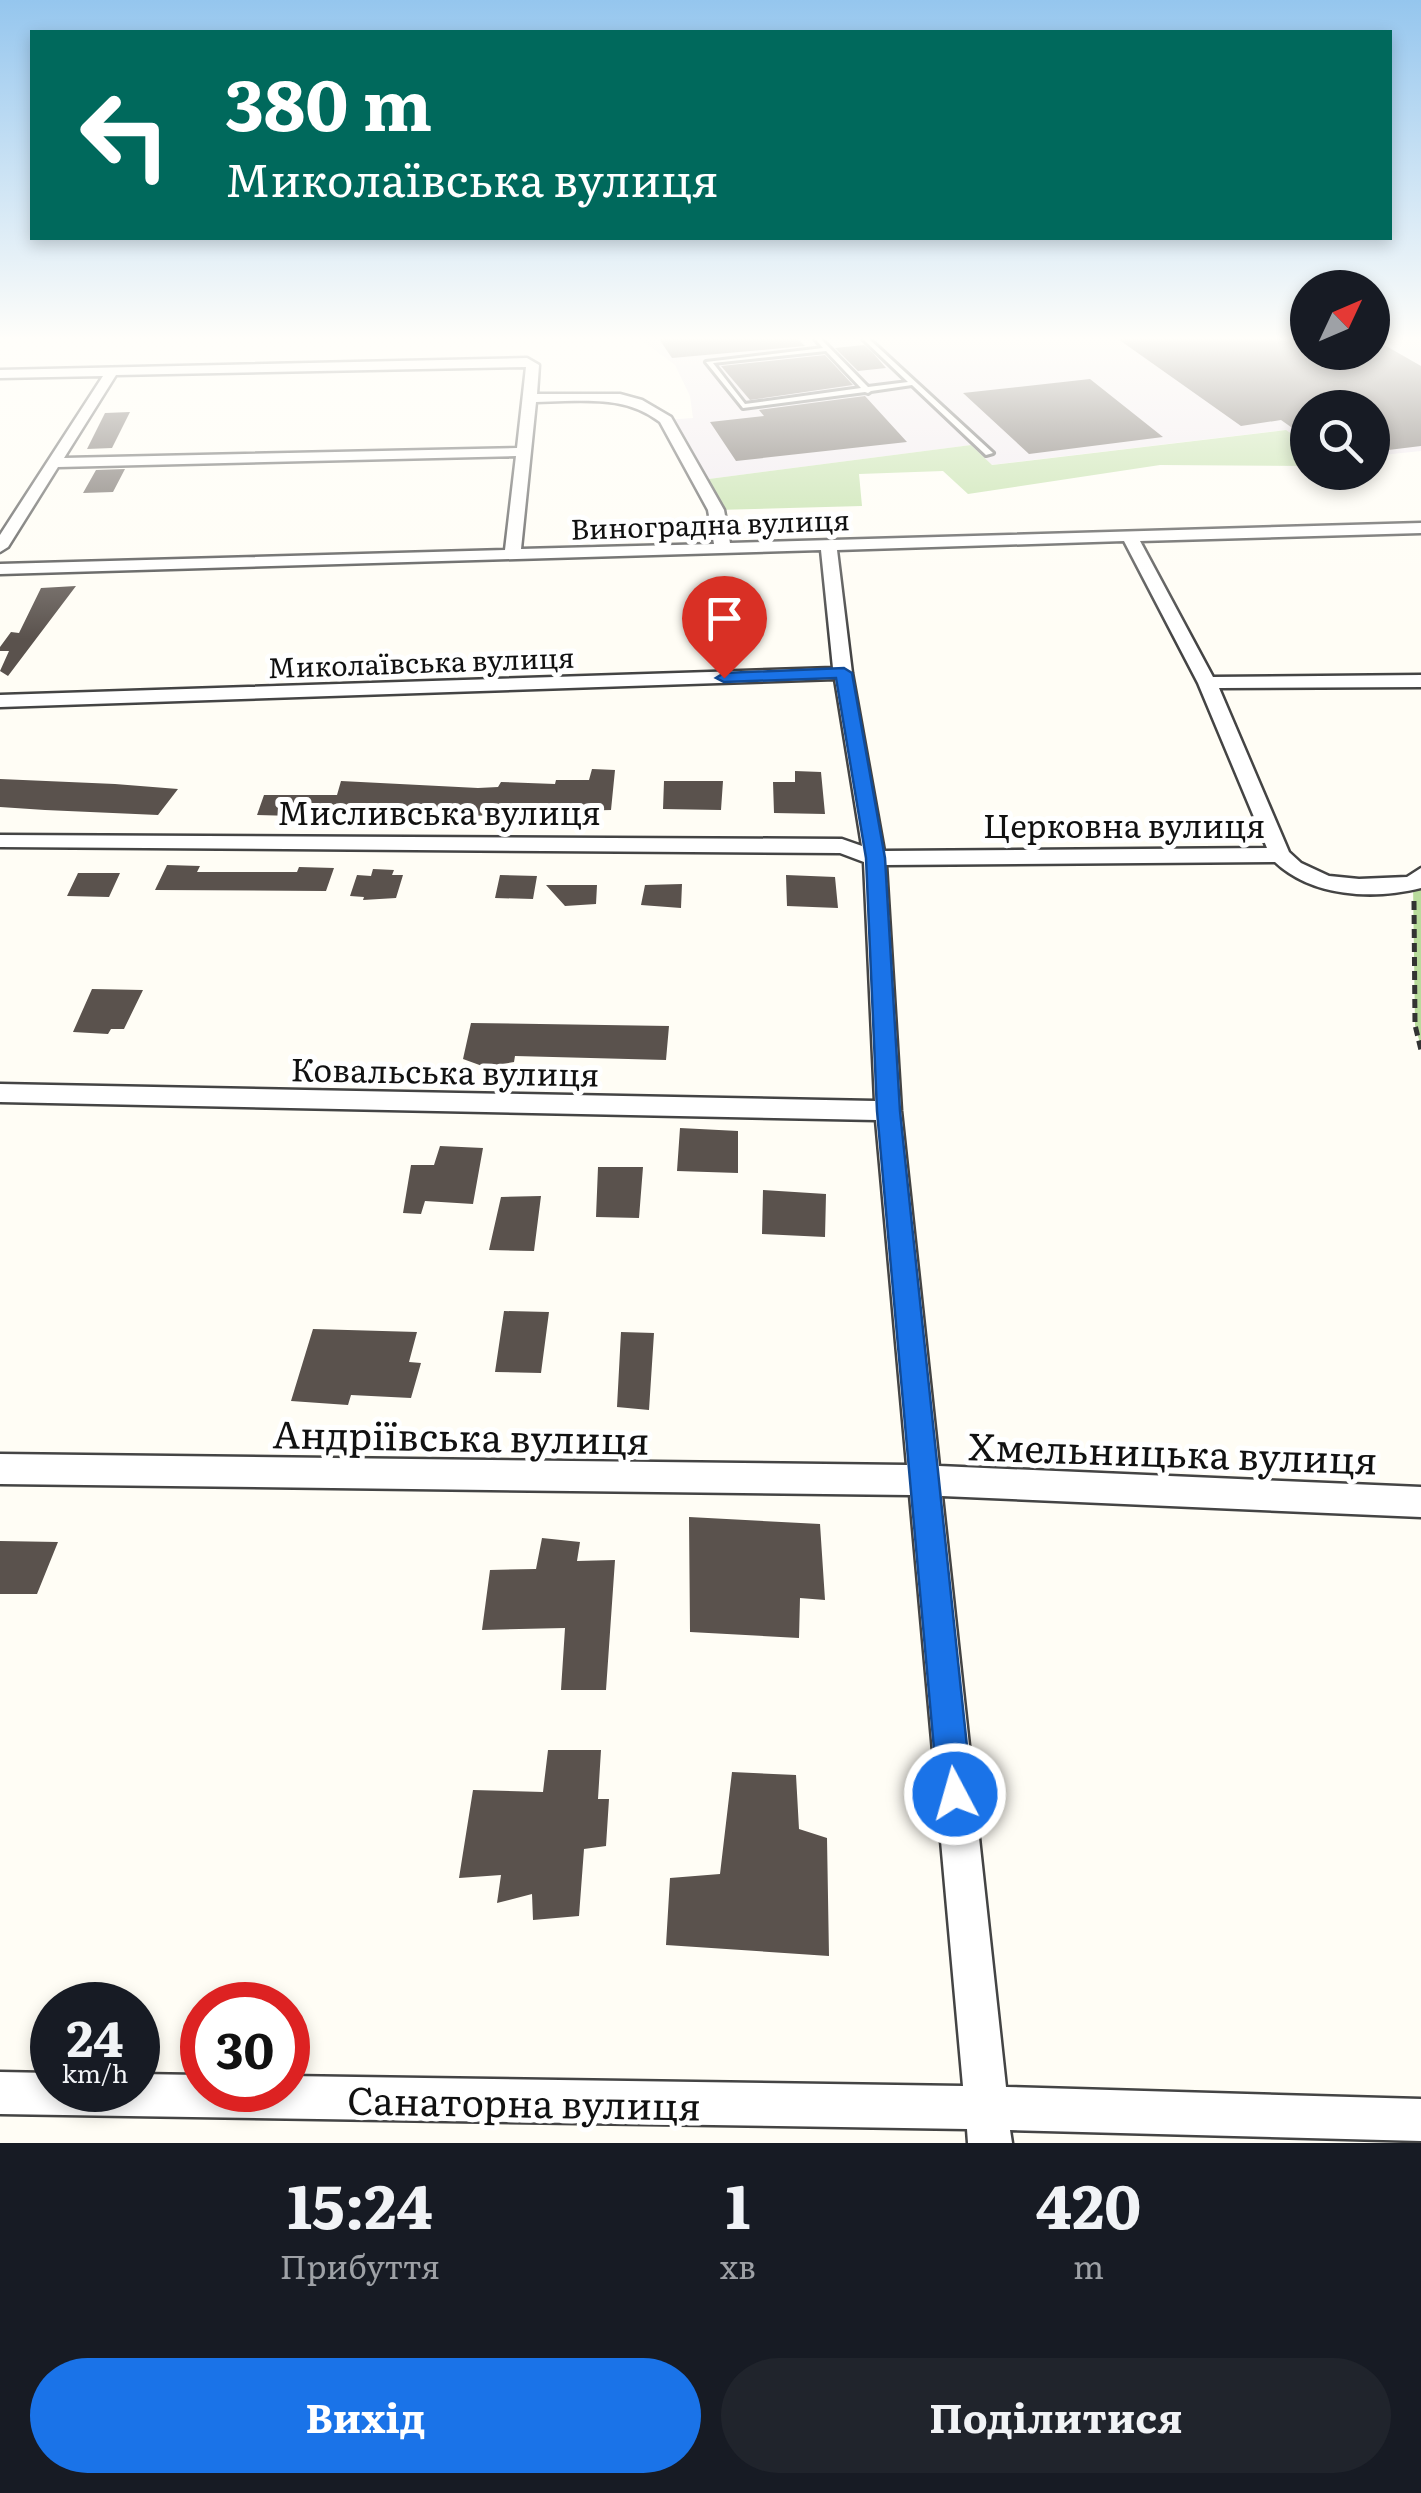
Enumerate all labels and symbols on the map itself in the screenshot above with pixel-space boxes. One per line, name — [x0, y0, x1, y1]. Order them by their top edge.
north arrow — [1290, 270, 1390, 370]
street label: Виноградна вулиця — [570, 497, 850, 549]
pin — [682, 576, 767, 679]
street label: Миколаївська вулиця — [267, 635, 575, 687]
street label: Мисливська вулиця — [277, 787, 601, 835]
street label: Церковна вулиця — [983, 800, 1265, 848]
street label: Ковальська вулиця — [290, 1043, 600, 1097]
street label: Андріївська вулиця — [272, 1403, 650, 1467]
street label: Хмельницька вулиця — [968, 1415, 1378, 1487]
position arrow — [903, 1742, 1007, 1846]
speed limit sign: 30 — [180, 1982, 310, 2112]
street label: Санаторна вулиця — [347, 2069, 701, 2133]

